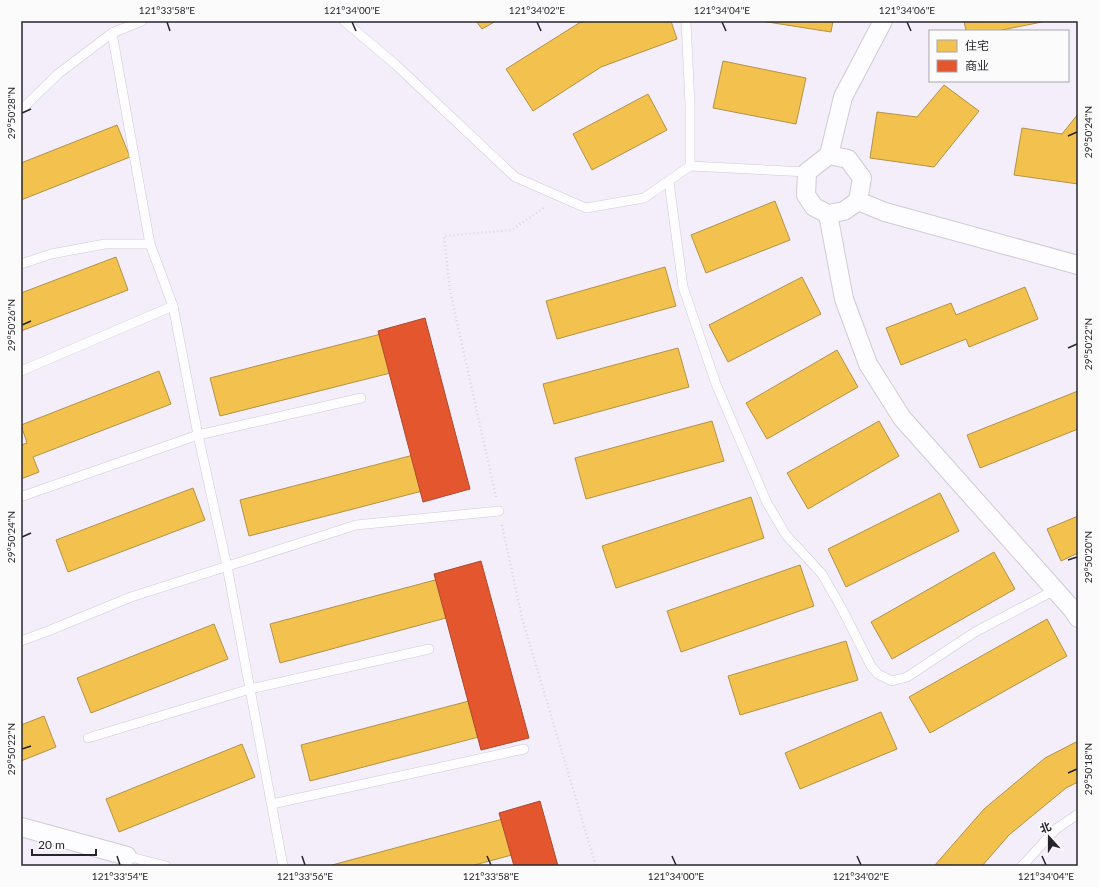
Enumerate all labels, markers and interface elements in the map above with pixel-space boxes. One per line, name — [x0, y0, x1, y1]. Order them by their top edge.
text: 121°33'58"E — [139, 4, 195, 16]
text: 121°34'00"E — [324, 4, 380, 16]
text: 121°34'02"E — [509, 4, 565, 16]
text: 121°34'04"E — [694, 4, 750, 16]
text: 121°34'06"E — [879, 4, 935, 16]
legend — [929, 30, 1069, 82]
text: 住宅 — [965, 38, 989, 53]
text: 商业 — [965, 58, 989, 73]
text: 29°50'28"N — [5, 87, 17, 139]
text: 29°50'24"N — [1082, 106, 1094, 158]
text: 29°50'26"N — [5, 299, 17, 351]
text: 29°50'22"N — [1082, 318, 1094, 370]
text: 29°50'24"N — [5, 511, 17, 563]
text: 29°50'20"N — [1082, 531, 1094, 583]
text: 29°50'22"N — [5, 723, 17, 775]
text: 29°50'18"N — [1082, 743, 1094, 795]
north arrow — [1029, 817, 1069, 857]
text: 北 — [1038, 819, 1053, 835]
scale bar — [32, 831, 96, 857]
text: 20 m — [38, 837, 65, 852]
text: 121°33'54"E — [92, 870, 148, 882]
text: 121°33'56"E — [277, 870, 333, 882]
text: 121°33'58"E — [463, 870, 519, 882]
text: 121°34'00"E — [648, 870, 704, 882]
text: 121°34'02"E — [833, 870, 889, 882]
text: 121°34'04"E — [1018, 870, 1074, 882]

